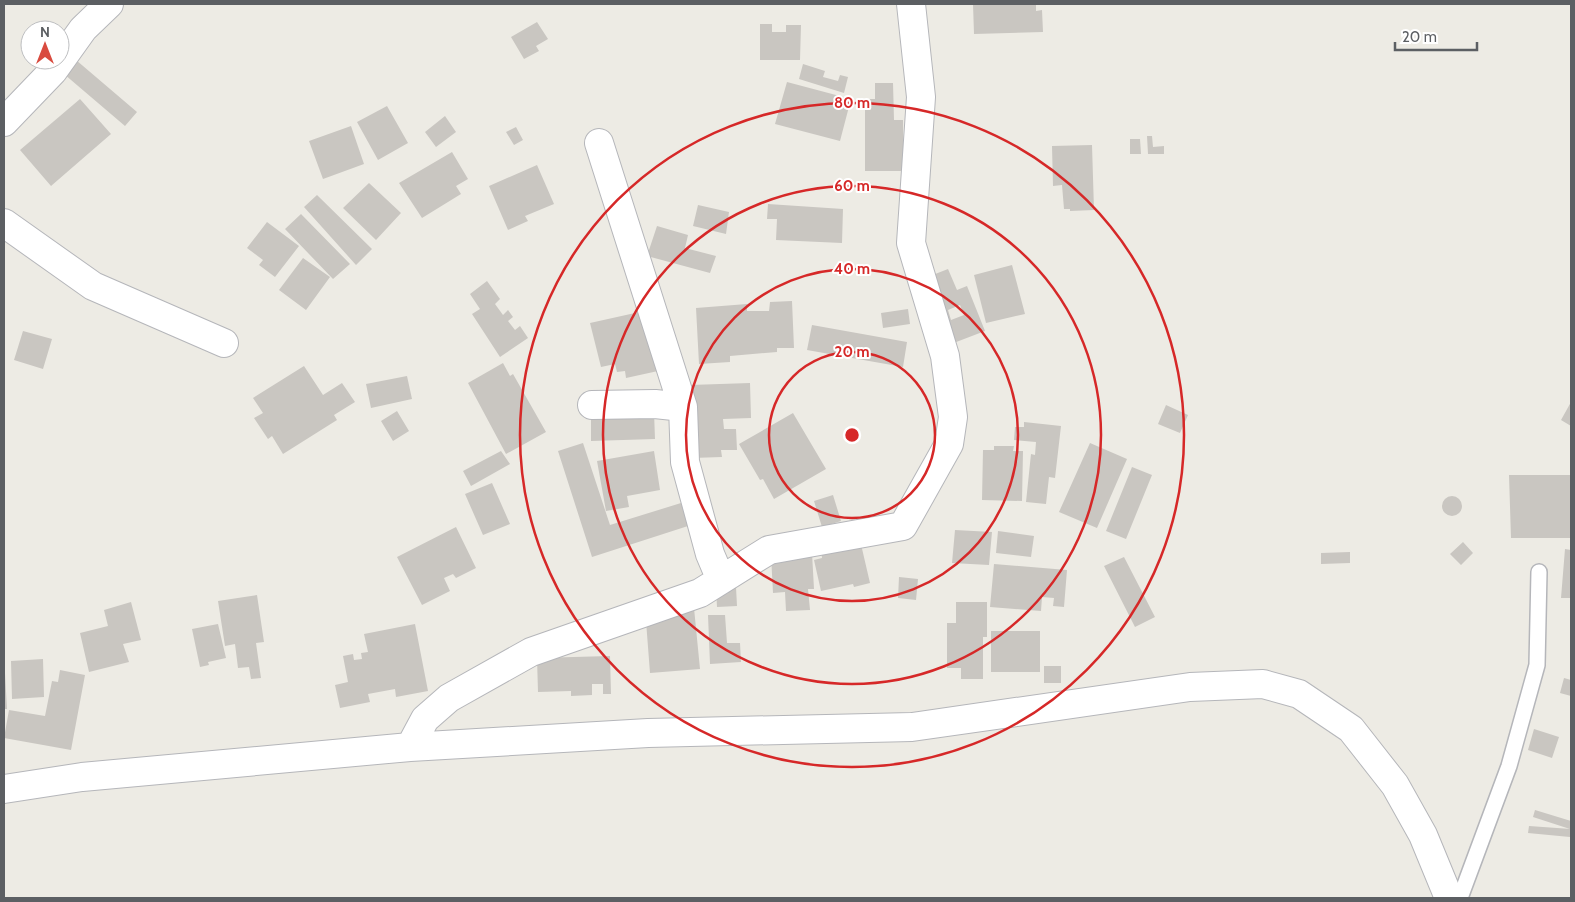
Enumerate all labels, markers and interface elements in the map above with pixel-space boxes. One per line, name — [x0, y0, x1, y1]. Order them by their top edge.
north arrow — [20, 20, 70, 70]
scale bar — [1395, 20, 1478, 52]
text: N — [40, 23, 50, 41]
text: 20 m — [1402, 28, 1437, 46]
text: 80 m — [834, 94, 870, 112]
text: 60 m — [834, 177, 870, 195]
text: 40 m — [834, 260, 870, 278]
text: 20 m — [835, 343, 869, 361]
centre of rings — [843, 426, 861, 444]

